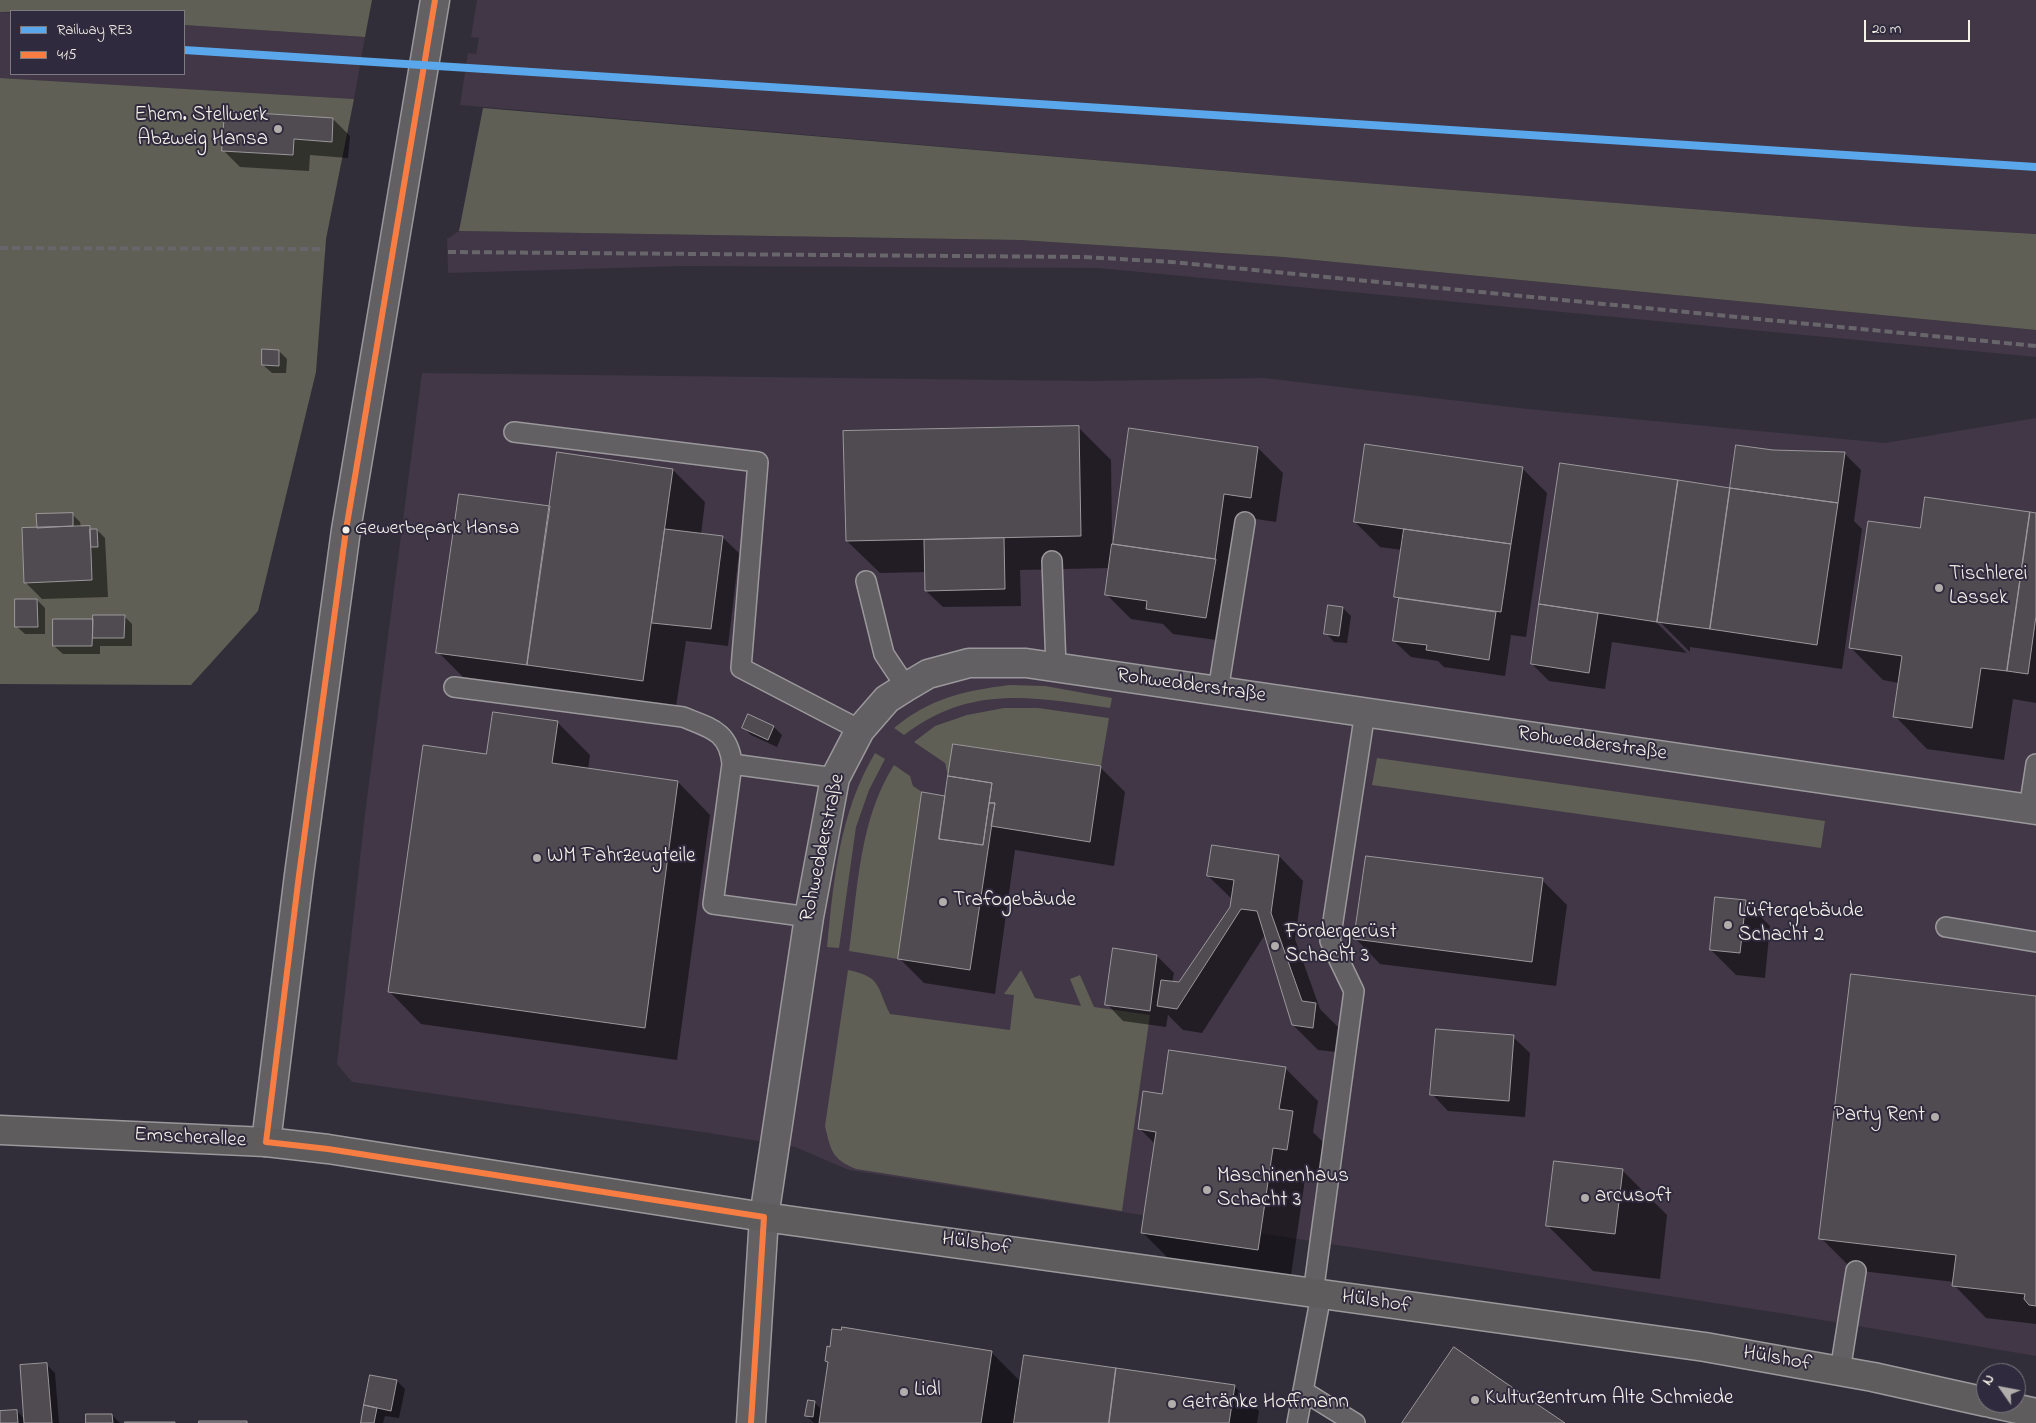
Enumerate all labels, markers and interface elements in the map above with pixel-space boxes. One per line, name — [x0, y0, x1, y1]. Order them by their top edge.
legend — [10, 10, 185, 75]
scale bar — [1866, 10, 1972, 42]
text: 20 m — [1872, 18, 1901, 40]
text: Railway RE3 — [57, 19, 132, 41]
text: 415 — [57, 44, 77, 66]
place label: Ehem. Stellwerk Abzweig Hansa — [134, 104, 268, 154]
marker: Ehem. Stellwerk Abzweig Hansa — [272, 123, 284, 135]
place label: Gewerbepark Hansa — [355, 518, 519, 542]
marker: Gewerbepark Hansa — [341, 525, 351, 535]
place label: Tischlerei Lassek — [1949, 563, 2027, 613]
marker: Tischlerei Lassek — [1933, 582, 1945, 594]
street label: Rohwedderstraße — [1115, 664, 1267, 710]
street label: Rohwedderstraße — [1516, 722, 1668, 768]
street label: Rohwedderstraße — [796, 772, 852, 924]
place label: WM Fahrzeugteile — [547, 845, 695, 871]
marker: WM Fahrzeugteile — [531, 852, 543, 864]
place label: Trafogebäude — [953, 889, 1076, 915]
marker: Trafogebäude — [937, 896, 949, 908]
place label: Lüftergebäude Schacht 2 — [1738, 900, 1863, 950]
marker: Lüftergebäude Schacht 2 — [1722, 919, 1734, 931]
place label: Fördergerüst Schacht 3 — [1285, 921, 1397, 971]
marker: Fördergerüst Schacht 3 — [1269, 940, 1281, 952]
place label: Party Rent — [1834, 1104, 1925, 1130]
marker: Party Rent — [1929, 1111, 1941, 1123]
street label: Emscherallee — [133, 1123, 247, 1155]
place label: Maschinenhaus Schacht 3 — [1217, 1165, 1349, 1215]
marker: Maschinenhaus Schacht 3 — [1201, 1184, 1213, 1196]
place label: arcusoft — [1595, 1185, 1672, 1211]
marker: arcusoft — [1579, 1192, 1591, 1204]
street label: Hülshof — [940, 1228, 1012, 1262]
street label: Hülshof — [1340, 1286, 1412, 1320]
street label: Hülshof — [1741, 1342, 1813, 1378]
north arrow — [1976, 1363, 2026, 1413]
text: N — [1977, 1370, 2000, 1390]
place label: Lidl — [914, 1379, 941, 1405]
marker: Lidl — [898, 1386, 910, 1398]
place label: Kulturzentrum Alte Schmiede — [1485, 1387, 1733, 1413]
place label: Getränke Hoffmann — [1182, 1391, 1349, 1417]
marker: Kulturzentrum Alte Schmiede — [1469, 1394, 1481, 1406]
marker: Getränke Hoffmann — [1166, 1398, 1178, 1410]

